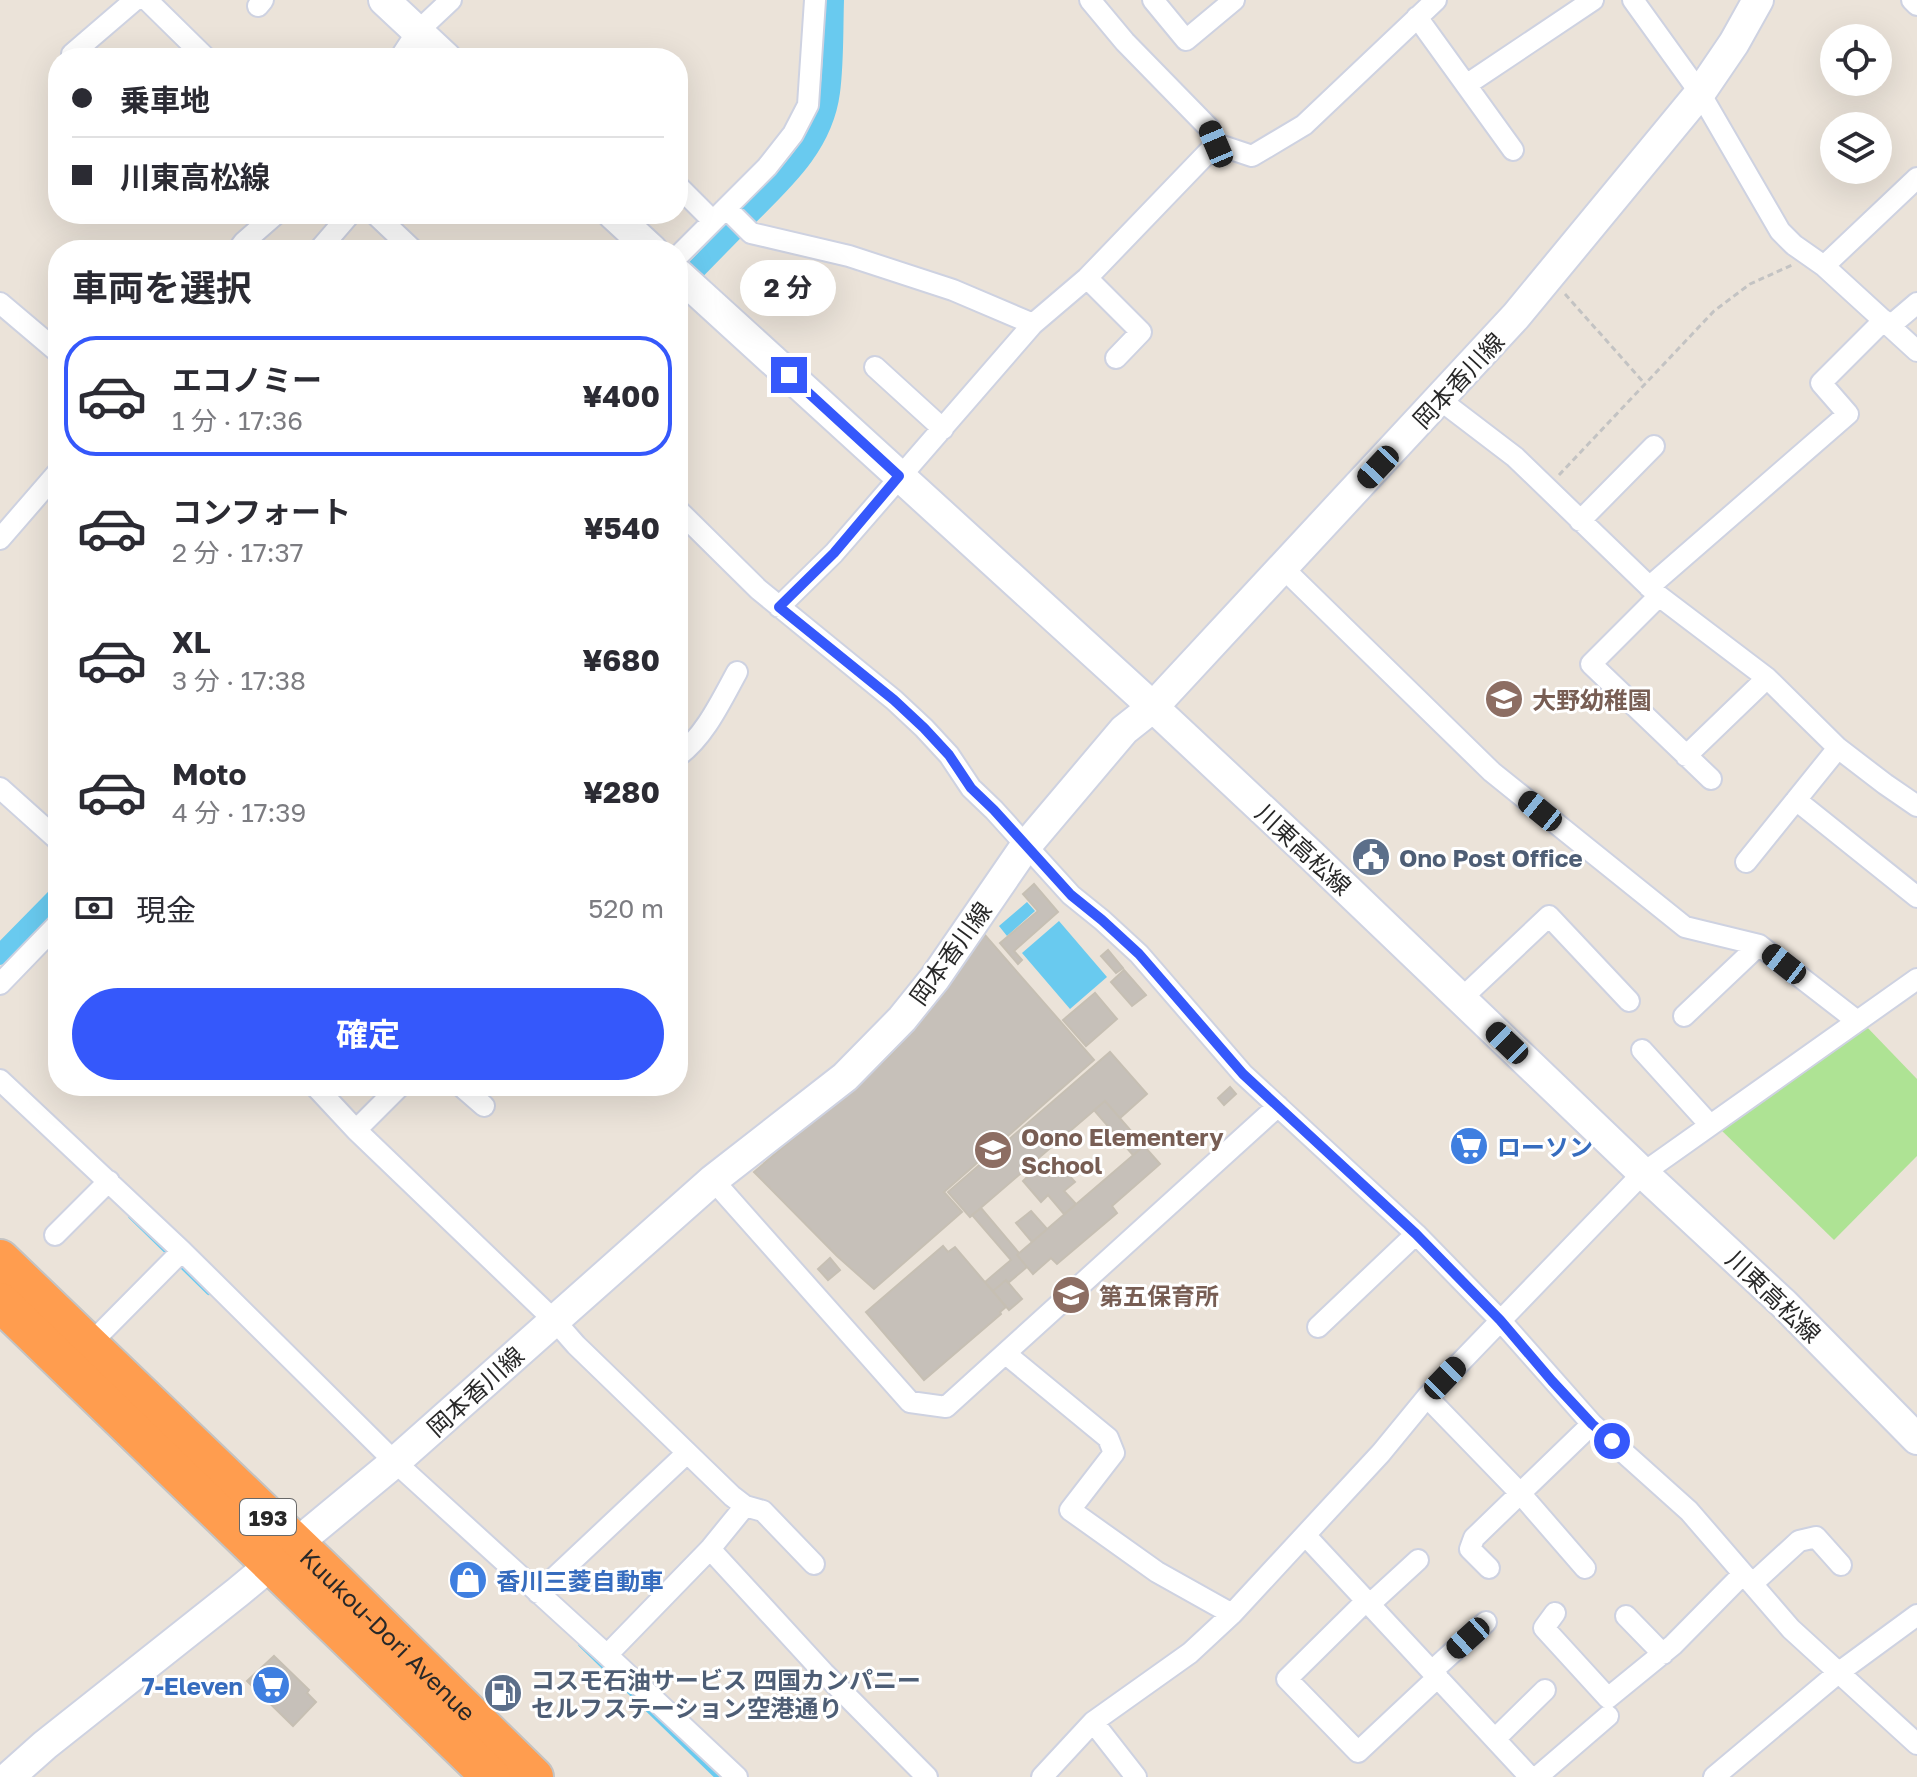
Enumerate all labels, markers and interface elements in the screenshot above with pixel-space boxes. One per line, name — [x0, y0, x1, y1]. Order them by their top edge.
map controls — [1820, 24, 1892, 184]
button: locate — [1820, 24, 1892, 96]
text: 乗車地 — [120, 82, 210, 118]
button: layers — [1820, 112, 1892, 184]
car — [1196, 117, 1236, 171]
text: 川東高松線 — [120, 159, 270, 195]
callout: 2 分 — [741, 259, 837, 315]
text: 車両を選択 — [72, 266, 252, 309]
text: 2 分 — [764, 272, 812, 303]
street label: 岡本香川線 — [1406, 326, 1510, 434]
route end — [771, 357, 807, 393]
icon: car — [76, 360, 148, 432]
text: エコノミー — [172, 362, 322, 398]
text: ¥400 — [582, 378, 660, 414]
text: 1 分 · 17:36 — [172, 405, 303, 436]
car — [1353, 441, 1403, 493]
icon: car — [76, 492, 148, 564]
text: コンフォート — [172, 494, 351, 530]
text: ¥540 — [584, 510, 660, 546]
text: 2 分 · 17:37 — [172, 537, 304, 568]
icon: car — [76, 624, 148, 696]
text: XL — [172, 624, 211, 660]
text: ¥680 — [582, 642, 660, 678]
text: 3 分 · 17:38 — [172, 665, 306, 696]
school or university icon: 大野幼稚園 — [1483, 678, 1525, 720]
place label: 大野幼稚園 — [1532, 685, 1652, 714]
icon: car — [76, 756, 148, 828]
text: Moto — [172, 756, 247, 792]
text: ¥280 — [583, 774, 660, 810]
car — [1514, 787, 1566, 835]
text: 4 分 · 17:39 — [172, 797, 306, 828]
street label: 川東高松線 — [1250, 797, 1358, 901]
public building icon: Ono Post Office — [1350, 836, 1392, 878]
place label: Ono Post Office — [1399, 843, 1583, 872]
icon: cash — [72, 886, 116, 930]
text: 現金 — [136, 892, 196, 928]
text: 520 m — [588, 893, 664, 924]
street label: 岡本香川線 — [903, 896, 997, 1010]
car — [1758, 940, 1810, 988]
button: 確定 — [72, 988, 664, 1080]
car — [1481, 1018, 1533, 1068]
place label: Oono Elementery School — [1021, 1122, 1224, 1179]
supermarket icon: ローソン — [1448, 1125, 1490, 1167]
school or university icon: Oono Elementery School — [972, 1129, 1014, 1171]
place label: ローソン — [1497, 1132, 1593, 1161]
street label: 川東高松線 — [1721, 1244, 1827, 1348]
school or university icon: 第五保育所 — [1050, 1274, 1092, 1316]
place label: 第五保育所 — [1099, 1281, 1219, 1310]
street label: 岡本香川線 — [421, 1340, 529, 1442]
car — [1420, 1352, 1470, 1404]
route start — [1594, 1423, 1630, 1459]
road number: 193 — [240, 1499, 296, 1535]
street label: Kuukou-Dori Avenue — [295, 1542, 482, 1726]
shop icon: 香川三菱自動車 — [447, 1559, 489, 1601]
place label: 香川三菱自動車 — [496, 1566, 664, 1595]
car — [1442, 1613, 1494, 1663]
supermarket icon: 7-Eleven — [250, 1664, 292, 1706]
place label: コスモ石油サービス 四国カンパニー セルフステーション空港通り — [531, 1665, 921, 1722]
place label: 7-Eleven — [142, 1671, 243, 1700]
fuel station icon: コスモ石油サービス 四国カンパニー セルフステーション空港通り — [482, 1672, 524, 1714]

